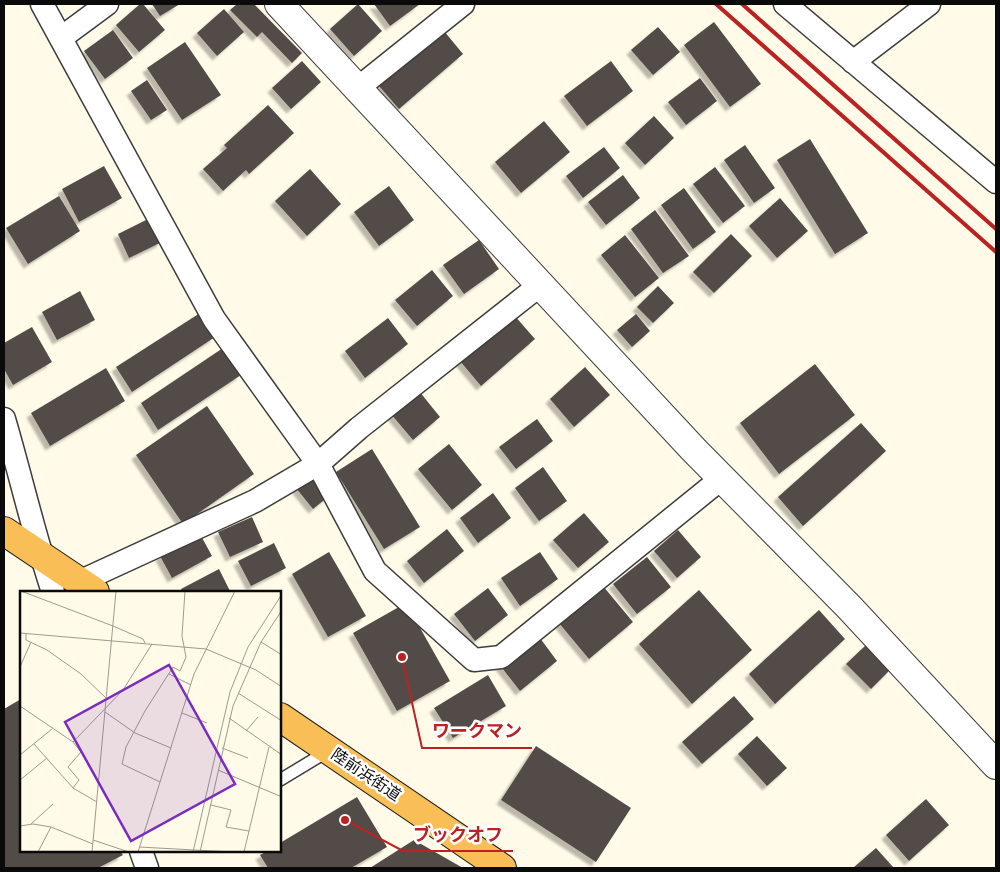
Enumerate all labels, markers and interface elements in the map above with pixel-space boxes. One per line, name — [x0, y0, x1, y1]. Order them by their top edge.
inset map — [20, 591, 281, 852]
callout: ワークマン — [422, 715, 532, 748]
text: ワークマン — [432, 718, 522, 745]
street label: 陸前浜街道 — [326, 743, 406, 807]
callout: ブックオフ — [403, 818, 513, 851]
text: ブックオフ — [413, 822, 503, 849]

